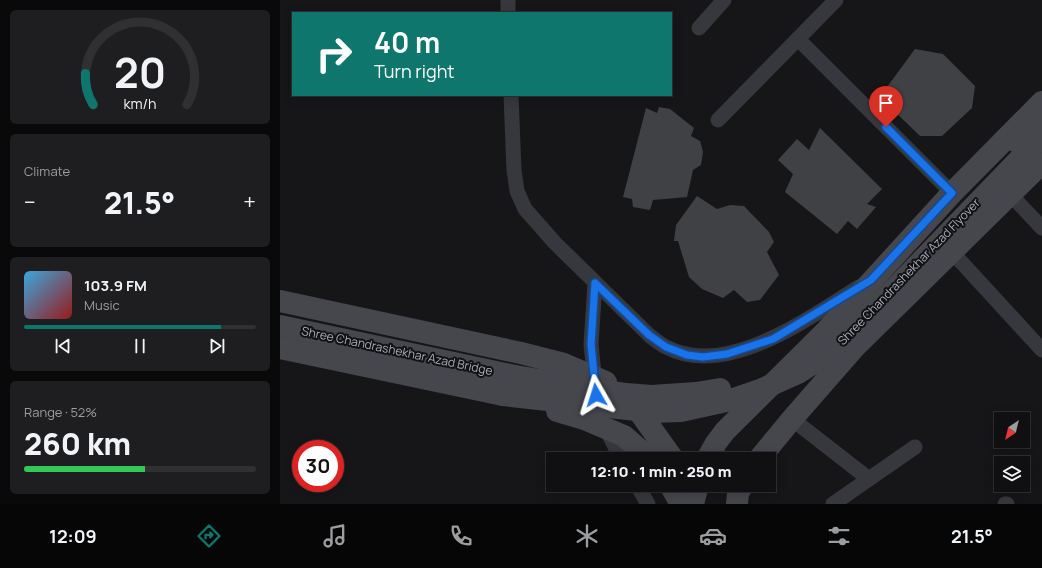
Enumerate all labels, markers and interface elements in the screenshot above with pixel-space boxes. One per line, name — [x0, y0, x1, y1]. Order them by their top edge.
text: 40 m — [374, 23, 440, 61]
icon: right — [308, 28, 360, 80]
text: 20 — [114, 44, 166, 100]
text: Turn right — [374, 59, 455, 83]
pin — [869, 86, 903, 127]
icon: arrive — [875, 92, 897, 114]
text: km/h — [123, 93, 157, 112]
text: Climate — [24, 162, 70, 180]
text: 21.5° — [104, 182, 175, 223]
text: − — [24, 187, 36, 217]
text: + — [243, 187, 256, 217]
street label: Shree Chandrashekhar Azad Flyover — [834, 194, 984, 349]
text: 103.9 FM — [84, 275, 147, 296]
text: Music — [84, 296, 120, 314]
street label: Shree Chandrashekhar Azad Bridge — [300, 322, 494, 379]
icon: previous — [52, 335, 74, 357]
icon: pause — [129, 335, 151, 357]
icon: next — [206, 335, 228, 357]
position arrow — [575, 374, 617, 416]
text: Range · 52% — [24, 403, 97, 421]
north arrow — [994, 412, 1030, 448]
map controls — [994, 412, 1030, 492]
text: 260 km — [24, 423, 131, 464]
speed limit sign: 30 — [292, 440, 344, 492]
button: layers — [994, 456, 1030, 492]
text: 12:10 · 1 min · 250 m — [591, 461, 731, 482]
icon: directions — [195, 522, 223, 550]
icon: music — [321, 522, 349, 550]
icon: phone — [447, 522, 475, 550]
icon: climate — [573, 522, 601, 550]
icon: car — [699, 522, 727, 550]
icon: filters — [825, 522, 853, 550]
text: 12:09 — [49, 524, 97, 548]
text: 21.5° — [951, 524, 993, 548]

